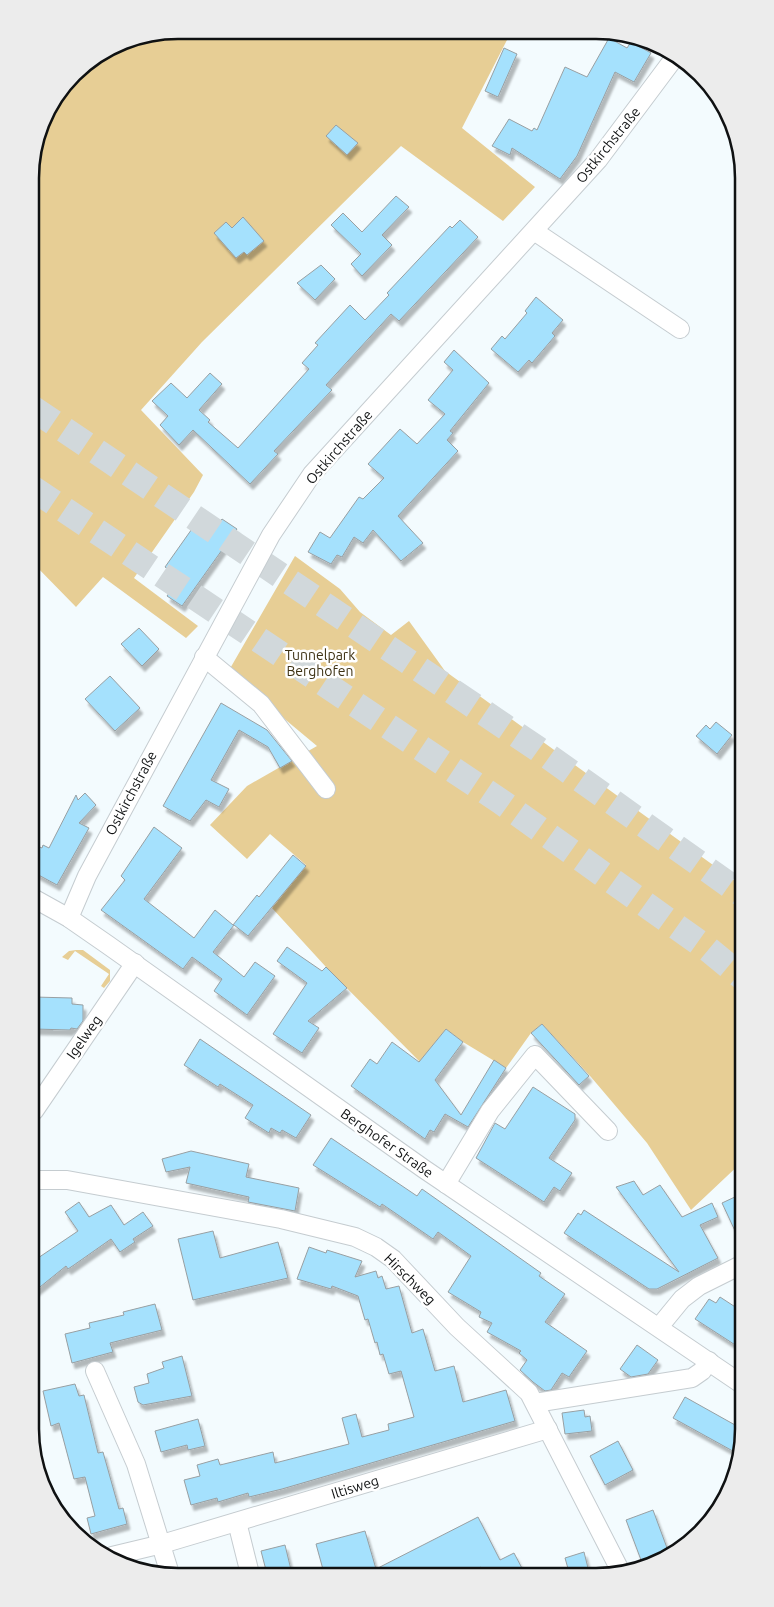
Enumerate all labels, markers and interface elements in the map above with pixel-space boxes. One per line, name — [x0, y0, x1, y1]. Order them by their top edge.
street label: Ostkirchstraße — [573, 104, 643, 186]
street label: Ostkirchstraße — [302, 407, 376, 487]
park label: Tunnelpark Berghofen — [285, 647, 355, 679]
street label: Ostkirchstraße — [102, 748, 160, 838]
street label: Igelweg — [63, 1012, 105, 1062]
street label: Berghofer Straße — [338, 1105, 436, 1181]
street label: Hirschweg — [381, 1250, 439, 1308]
street label: Iltisweg — [329, 1472, 381, 1502]

